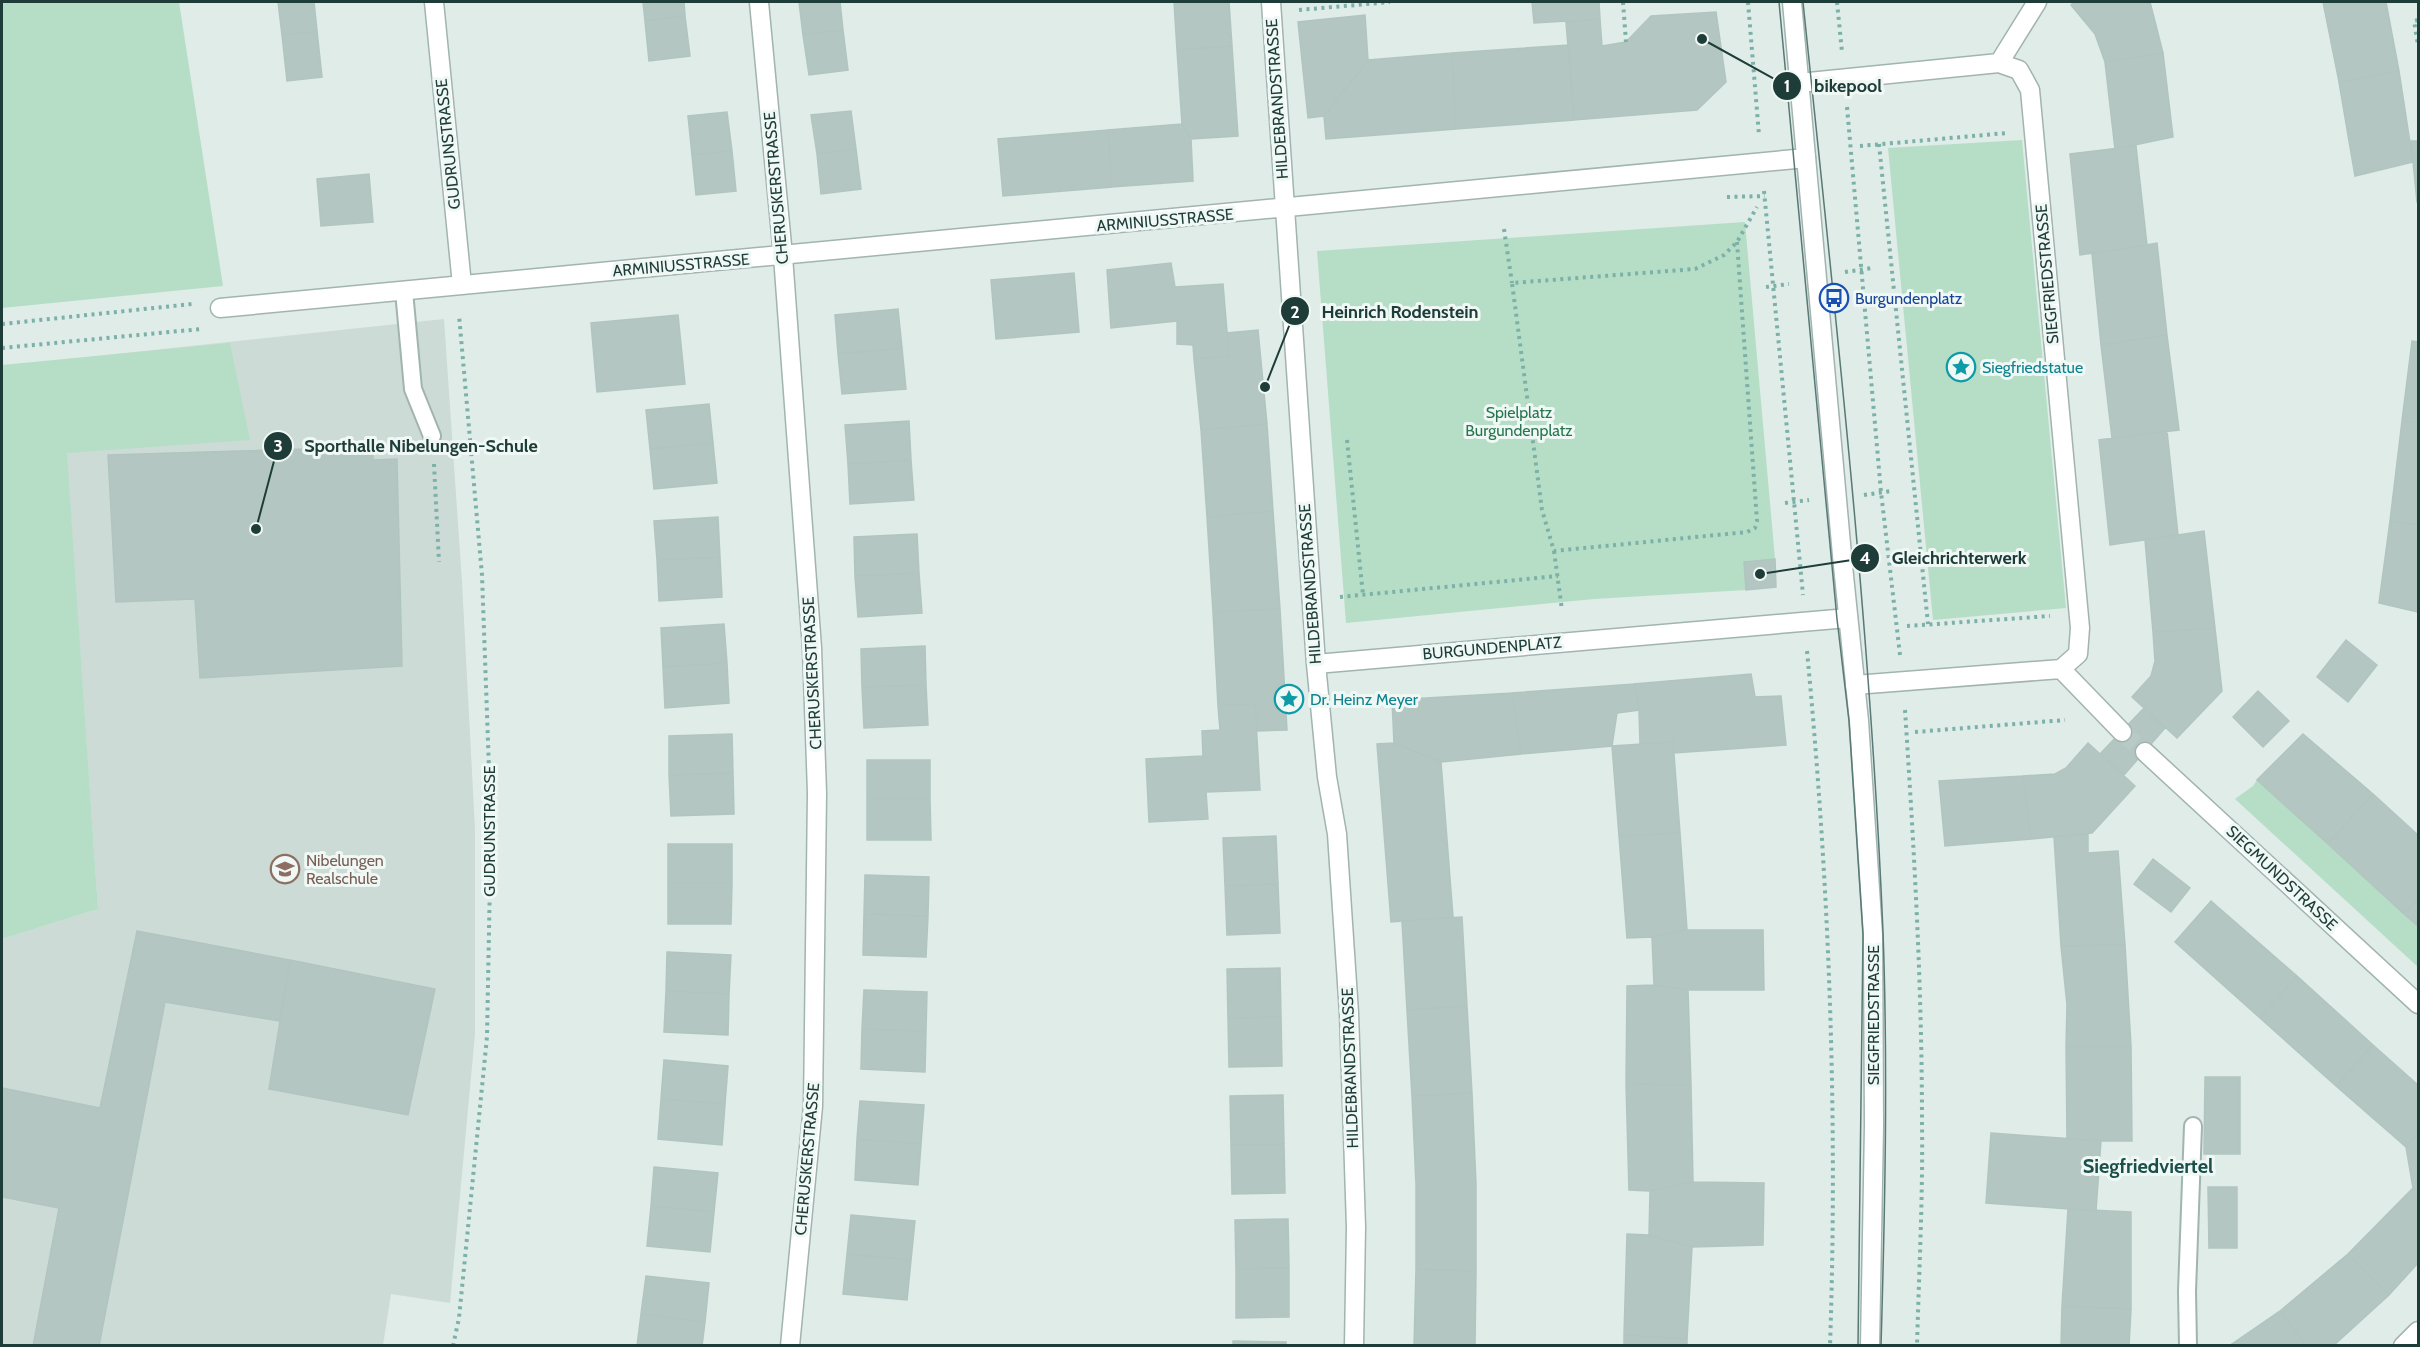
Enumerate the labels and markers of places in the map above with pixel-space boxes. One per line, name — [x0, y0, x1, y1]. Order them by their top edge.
callout: bikepool — [1772, 68, 1894, 104]
bus stop icon: Burgundenplatz — [1818, 282, 1850, 314]
place label: Burgundenplatz — [1855, 289, 1963, 308]
callout: Heinrich Rodenstein — [1280, 293, 1490, 329]
place icon: Siegfriedstatue — [1945, 351, 1977, 383]
place label: Siegfriedstatue — [1982, 358, 2083, 377]
callout: Sporthalle Nibelungen-Schule — [263, 428, 550, 464]
callout: Gleichrichterwerk — [1850, 540, 2038, 576]
place icon: Dr. Heinz Meyer — [1273, 683, 1305, 715]
place label: Dr. Heinz Meyer — [1310, 690, 1419, 709]
place label: Nibelungen Realschule — [306, 851, 384, 888]
school or university icon: Nibelungen Realschule — [269, 853, 301, 885]

